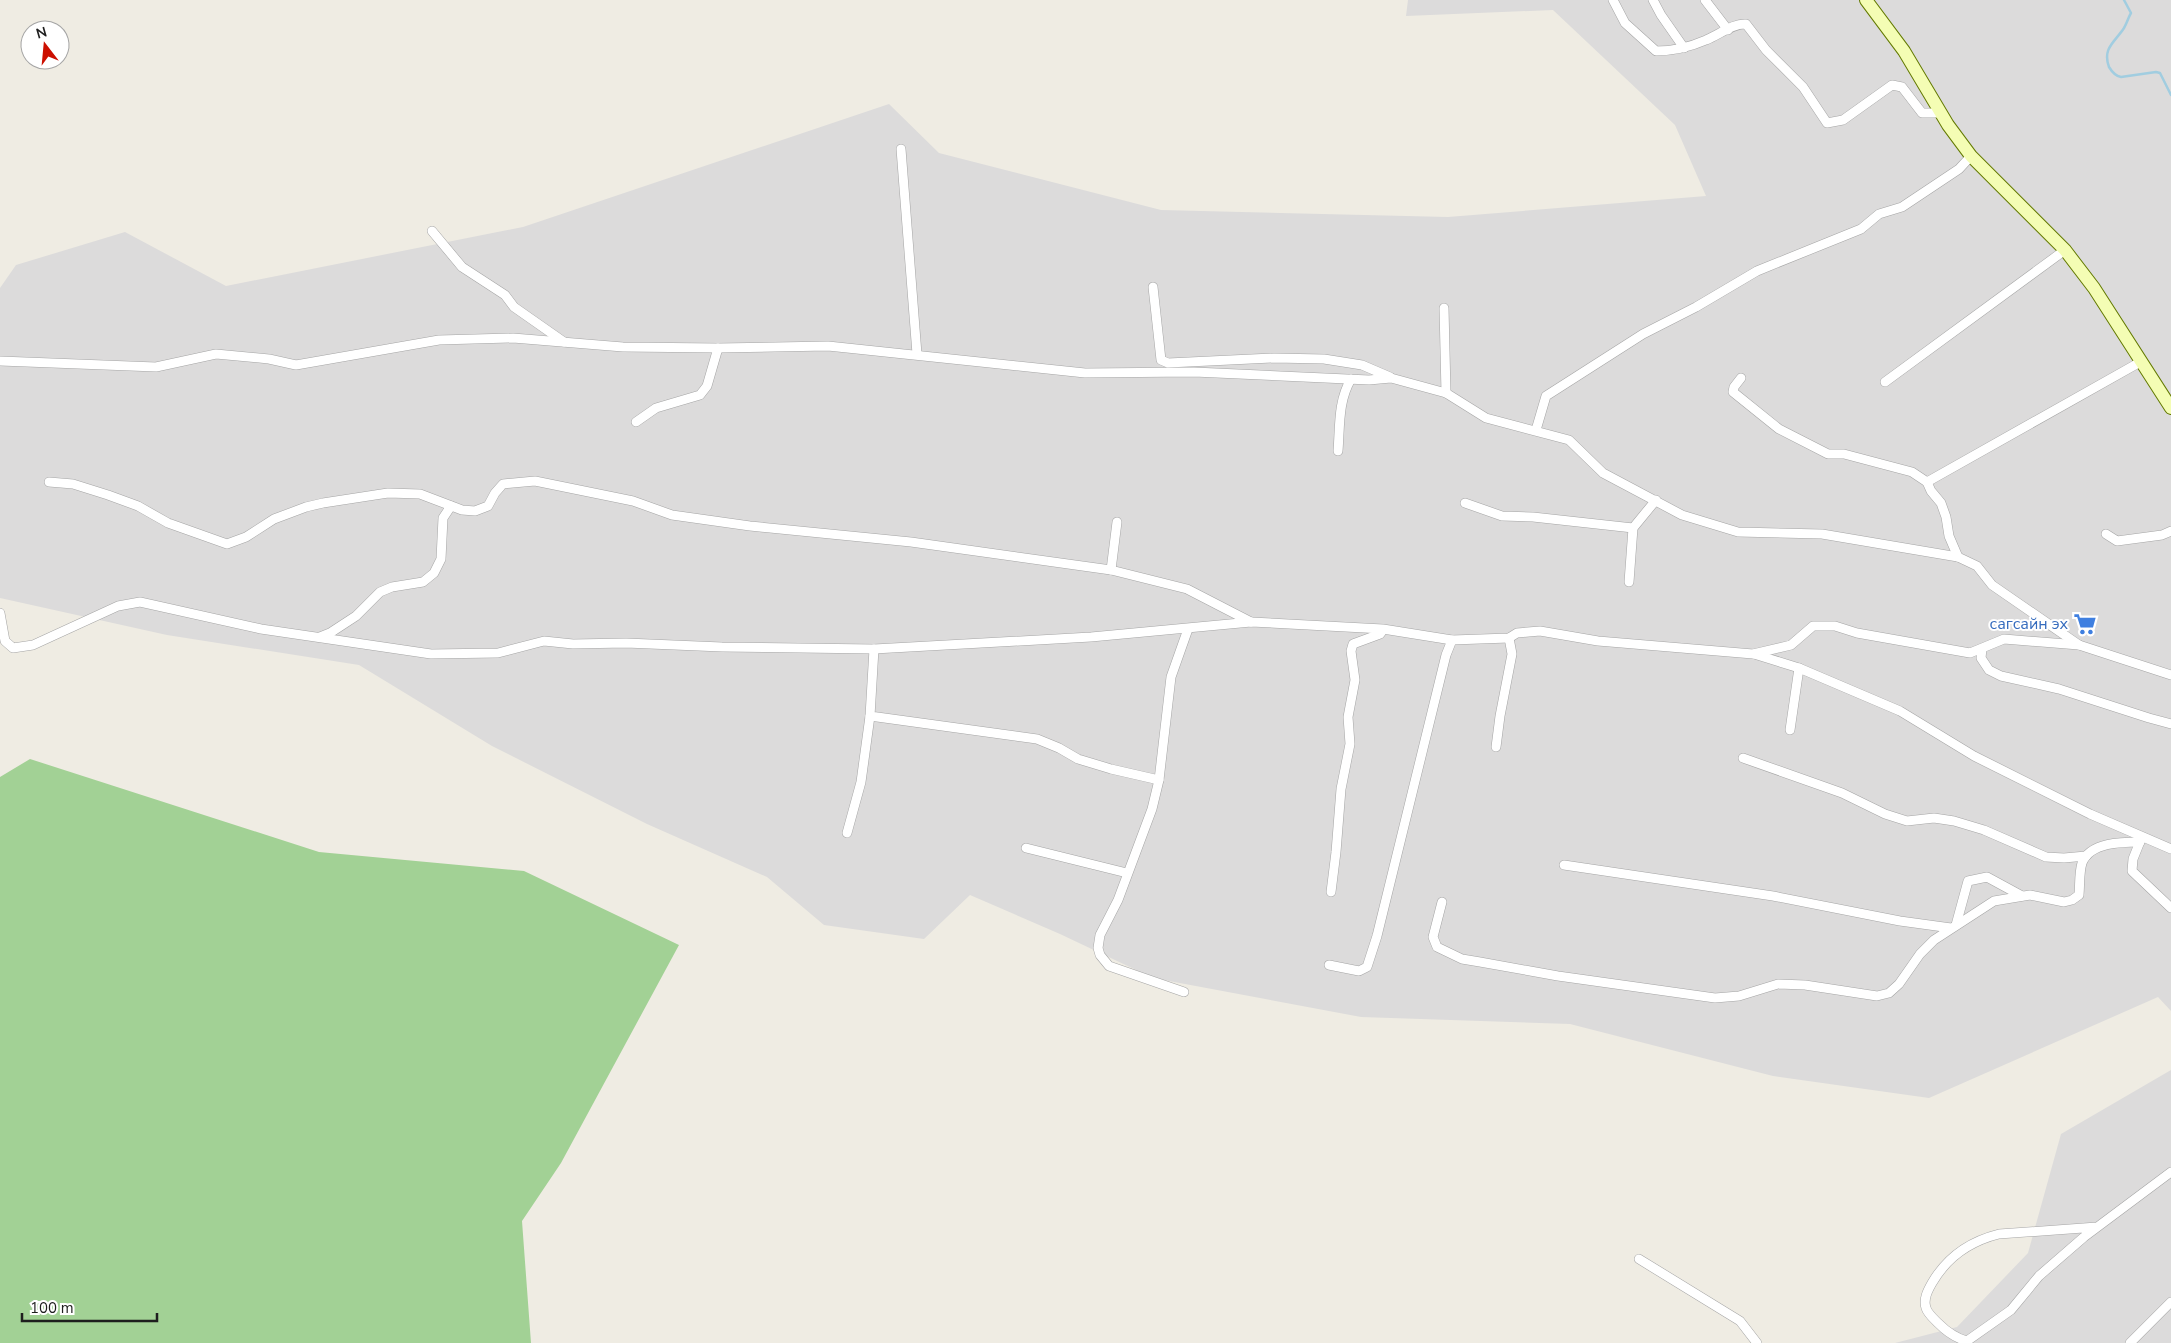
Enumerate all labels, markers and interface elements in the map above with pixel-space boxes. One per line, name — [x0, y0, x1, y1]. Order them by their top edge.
north arrow — [20, 20, 70, 70]
text: N — [34, 22, 49, 44]
supermarket icon: сагсайн эх — [2072, 611, 2098, 637]
place label: сагсайн эх — [1990, 613, 2068, 635]
scale bar — [22, 1290, 158, 1322]
text: 100 m — [30, 1298, 74, 1318]

